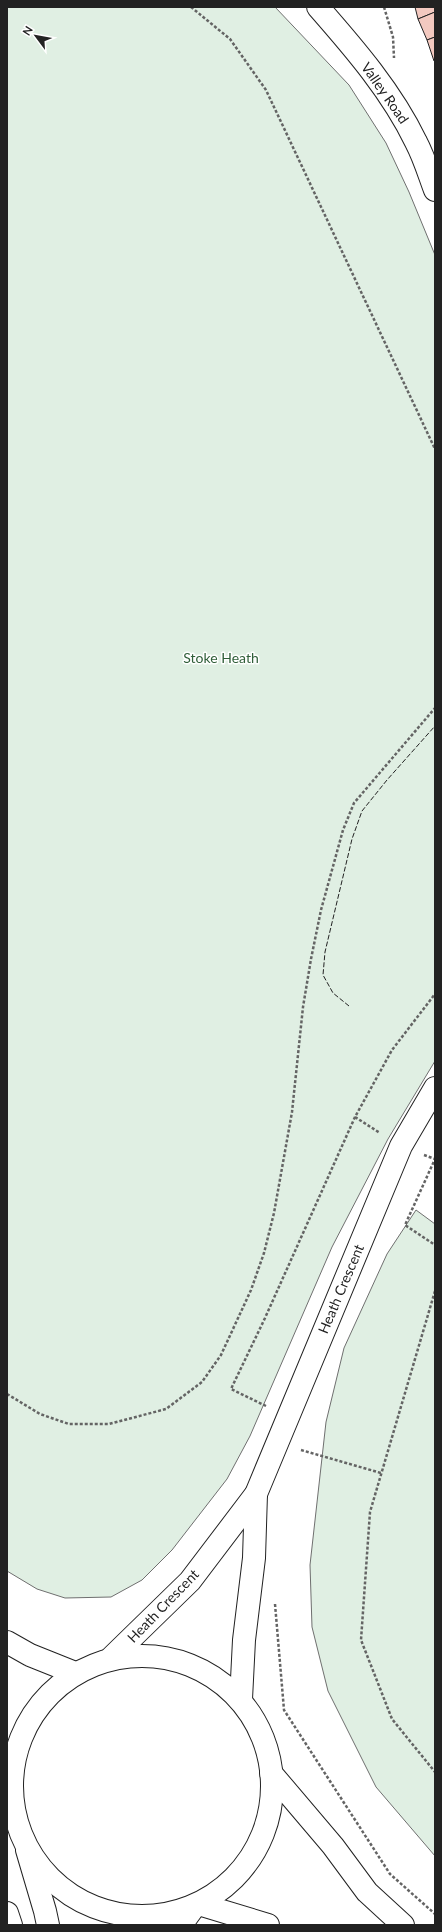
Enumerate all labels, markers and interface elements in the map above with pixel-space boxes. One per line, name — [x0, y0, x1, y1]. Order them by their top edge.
north arrow — [16, 16, 56, 56]
text: N — [19, 23, 35, 37]
street label: Valley Road — [358, 59, 413, 127]
park label: Stoke Heath — [183, 649, 259, 666]
street label: Heath Crescent — [314, 1242, 367, 1336]
street label: Heath Crescent — [123, 1565, 202, 1646]

